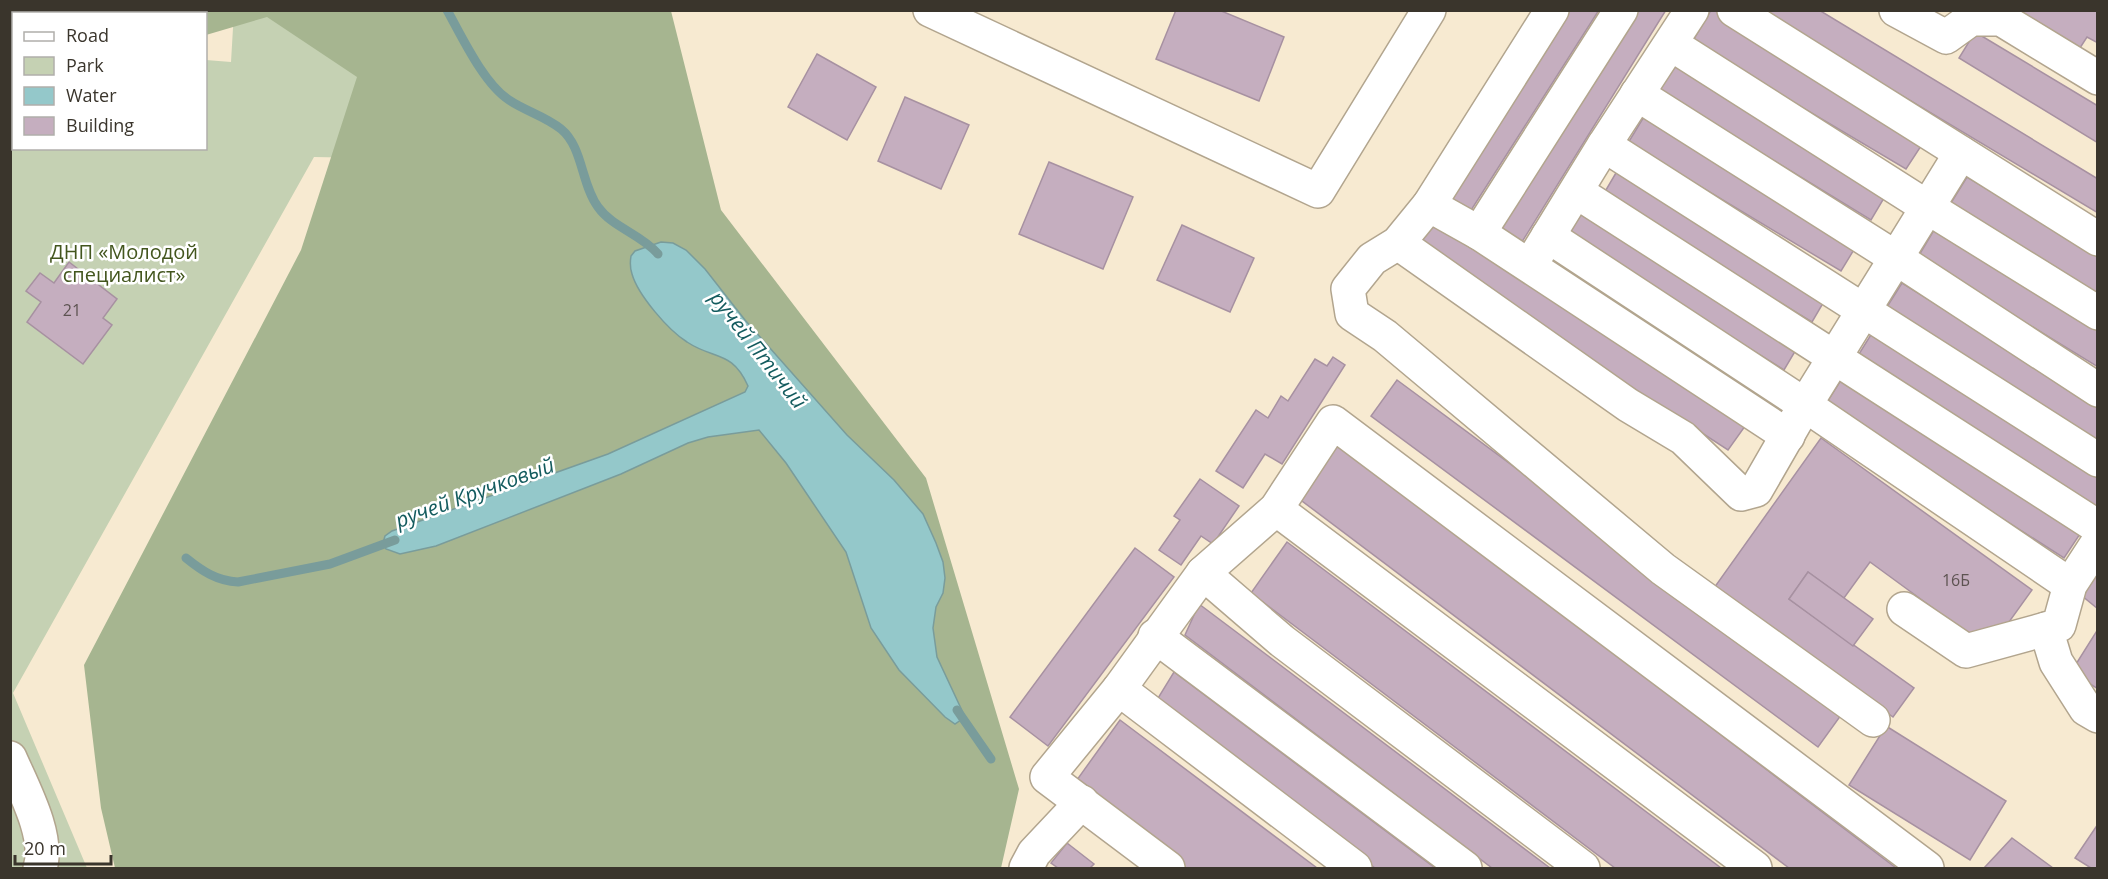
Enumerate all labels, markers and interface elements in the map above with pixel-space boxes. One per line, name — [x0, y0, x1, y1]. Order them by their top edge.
legend — [12, 12, 207, 150]
text: Road — [66, 23, 109, 47]
text: Park — [66, 53, 104, 77]
text: Water — [66, 83, 117, 107]
text: Building — [66, 113, 134, 137]
park label: ДНП «Молодой специалист» — [50, 238, 198, 288]
water label: ручей Птичий — [703, 284, 814, 414]
house number: 21 — [63, 299, 81, 321]
water label: ручей Кручковый — [390, 450, 558, 534]
house number: 16Б — [1942, 569, 1970, 591]
scale bar — [15, 828, 111, 866]
text: 20 m — [24, 836, 66, 860]

